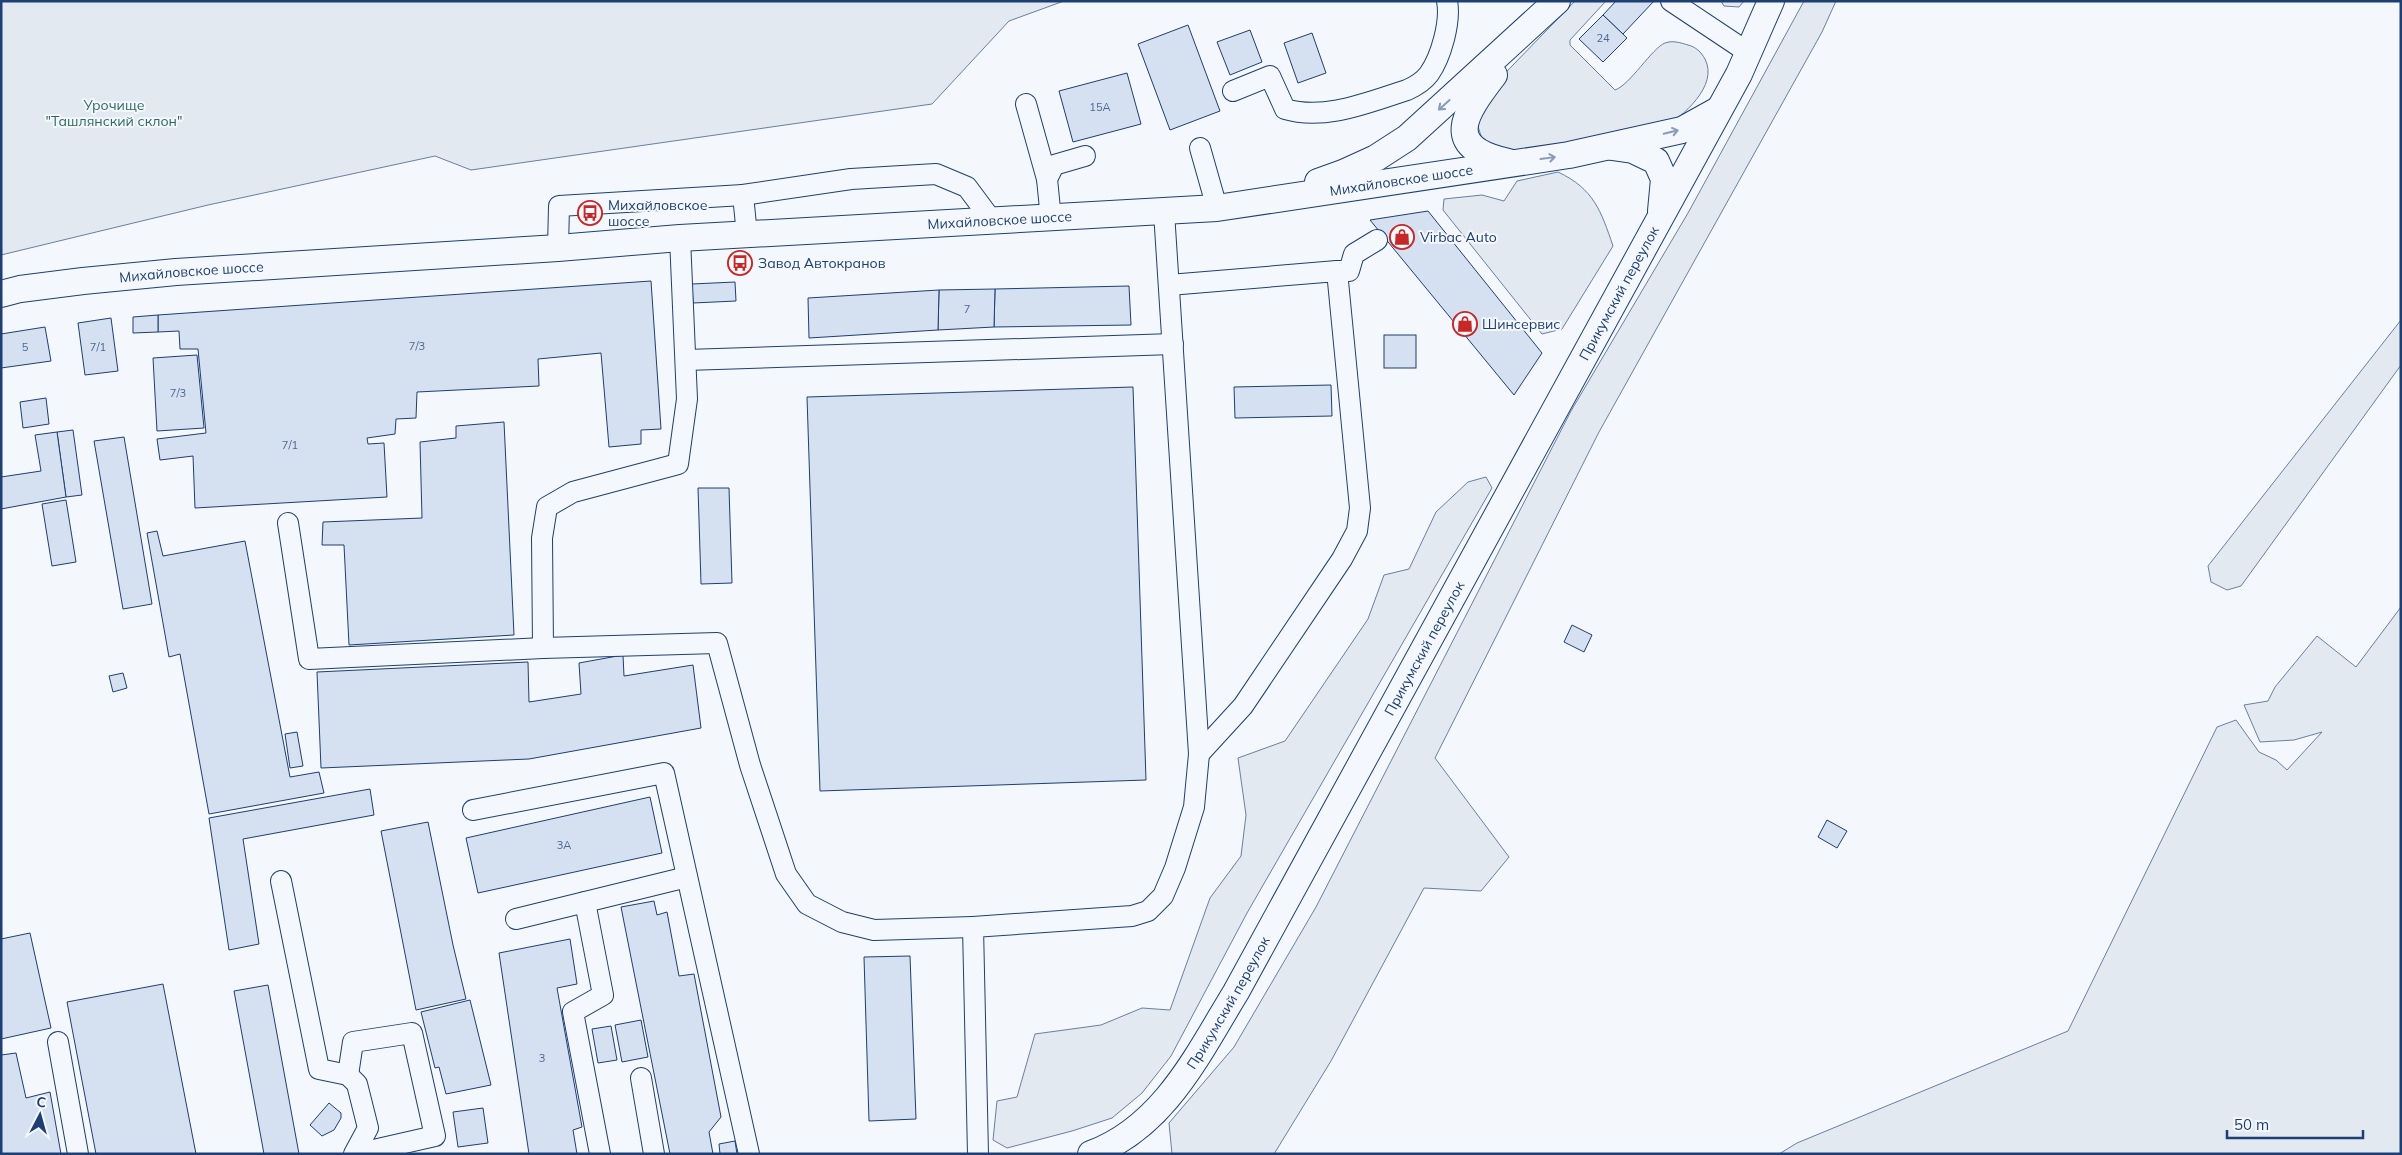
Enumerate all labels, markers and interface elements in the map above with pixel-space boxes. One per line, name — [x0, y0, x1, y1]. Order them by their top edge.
house number: 24 — [1596, 31, 1610, 45]
park label: Урочище "Ташлянский склон" — [46, 96, 182, 130]
one-way arrow — [1437, 99, 1450, 111]
house number: 15А — [1089, 100, 1111, 114]
one-way arrow — [1662, 127, 1678, 136]
one-way arrow — [1540, 152, 1556, 162]
street label: Михайловское шоссе — [1328, 161, 1474, 200]
place label: Михайловское шоссе — [608, 196, 708, 230]
bus stop icon: Михайловское шоссе — [577, 200, 603, 226]
street label: Михайловское шоссе — [927, 207, 1073, 233]
street label: Прикумский переулок — [1575, 222, 1663, 363]
shop icon: Virbac Auto — [1389, 224, 1415, 250]
place label: Virbac Auto — [1420, 228, 1497, 246]
bus stop icon: Завод Автокранов — [727, 250, 753, 276]
place label: Завод Автокранов — [758, 254, 886, 272]
street label: Михайловское шоссе — [118, 258, 264, 286]
house number: 7 — [964, 302, 970, 316]
shop icon: Шинсервис — [1452, 311, 1478, 337]
place label: Шинсервис — [1482, 315, 1560, 333]
house number: 7/3 — [409, 339, 425, 353]
house number: 5 — [22, 340, 29, 354]
house number: 7/1 — [90, 340, 106, 354]
house number: 7/3 — [170, 386, 186, 400]
house number: 7/1 — [282, 438, 298, 452]
street label: Прикумский переулок — [1380, 578, 1469, 719]
house number: 3А — [557, 838, 571, 852]
street label: Прикумский переулок — [1182, 933, 1274, 1072]
house number: 3 — [539, 1051, 545, 1065]
north arrow — [15, 1090, 65, 1140]
text: С — [36, 1093, 47, 1112]
scale bar — [2227, 1108, 2363, 1140]
text: 50 m — [2234, 1115, 2269, 1134]

